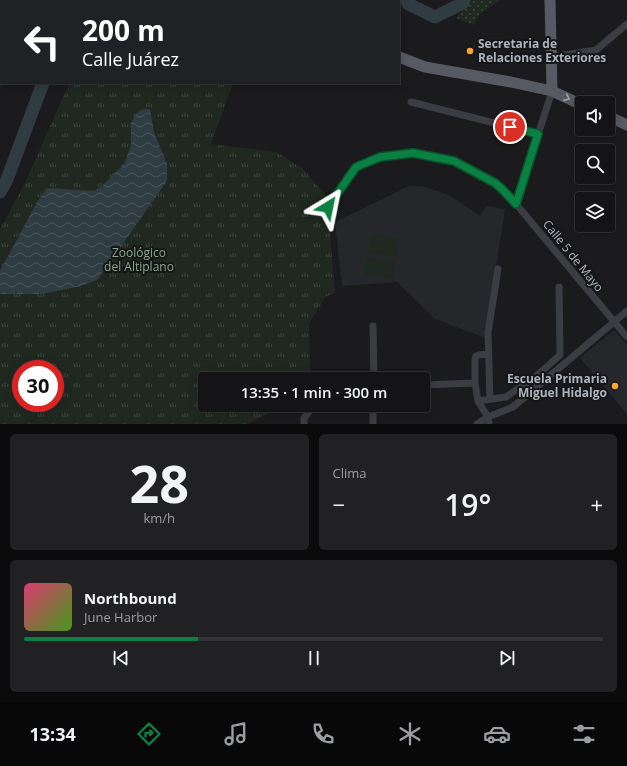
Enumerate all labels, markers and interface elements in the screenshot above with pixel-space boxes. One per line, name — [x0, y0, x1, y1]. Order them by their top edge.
text: 200 m — [82, 11, 165, 49]
icon: left — [16, 16, 68, 68]
place label: Secretaria de Relaciones Exteriores — [478, 35, 606, 66]
marker: Secretaria de Relaciones Exteriores — [465, 46, 475, 56]
text: Calle Juárez — [82, 47, 179, 71]
one-way arrow — [562, 93, 570, 101]
map controls — [575, 96, 615, 232]
button: sound — [575, 96, 615, 136]
pin — [493, 110, 527, 144]
icon: arrive — [499, 116, 521, 138]
button: search — [575, 144, 615, 184]
position arrow — [307, 186, 349, 228]
button: layers — [575, 192, 615, 232]
street label: Calle 5 de Mayo — [539, 216, 608, 295]
park label: Zoológico del Altiplano — [104, 244, 174, 275]
speed limit sign: 30 — [12, 360, 64, 412]
place label: Escuela Primaria Miguel Hidalgo — [507, 370, 607, 401]
marker: Escuela Primaria Miguel Hidalgo — [610, 381, 620, 391]
text: 13:35 · 1 min · 300 m — [241, 382, 387, 402]
text: 28 — [130, 447, 189, 518]
text: Clima — [333, 464, 367, 482]
text: 19° — [444, 484, 491, 525]
text: − — [333, 489, 345, 519]
text: + — [590, 489, 603, 519]
text: km/h — [143, 509, 175, 527]
text: Northbound — [84, 588, 177, 608]
text: June Harbor — [84, 608, 157, 626]
icon: previous — [110, 647, 132, 669]
icon: pause — [303, 647, 325, 669]
icon: next — [496, 647, 518, 669]
icon: directions — [135, 720, 163, 748]
icon: music — [222, 720, 250, 748]
icon: phone — [309, 720, 337, 748]
icon: climate — [396, 720, 424, 748]
icon: car — [483, 720, 511, 748]
icon: filters — [570, 720, 598, 748]
text: 13:34 — [29, 722, 76, 746]

